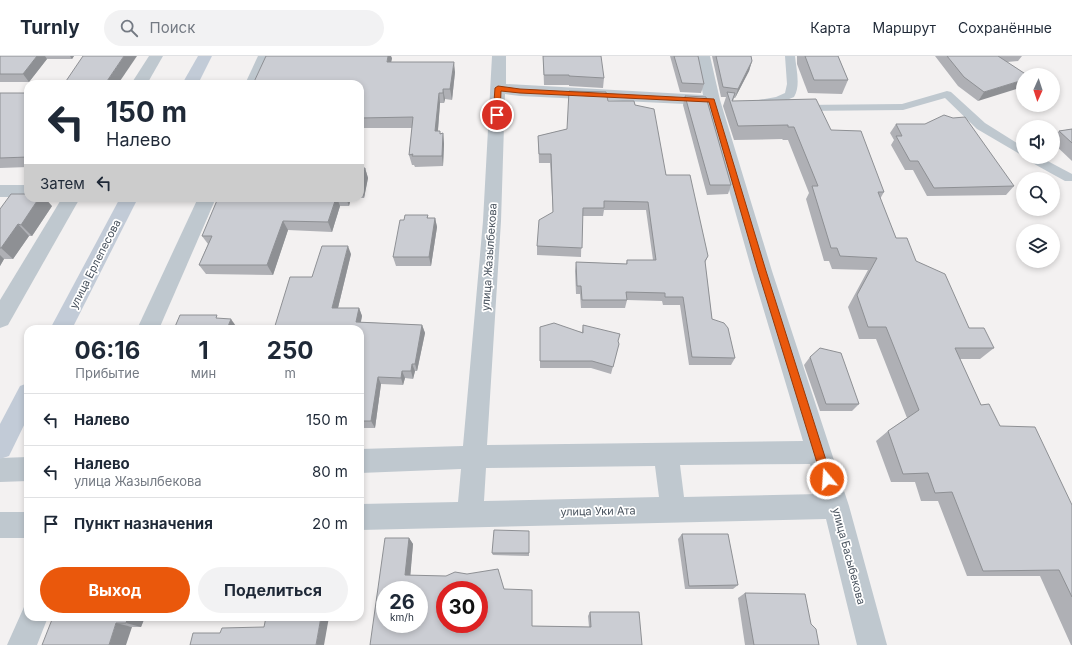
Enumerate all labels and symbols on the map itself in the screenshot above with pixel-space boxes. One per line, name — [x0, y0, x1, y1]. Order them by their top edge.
north arrow — [1016, 68, 1060, 112]
pin — [480, 98, 514, 132]
street label: улица Жазылбекова — [478, 203, 500, 311]
street label: улица Ерлепесова — [66, 217, 124, 311]
position arrow — [806, 458, 848, 500]
street label: улица Уки Ата — [560, 503, 636, 519]
street label: улица Басыбекова — [829, 506, 869, 606]
speed limit sign: 30 — [436, 581, 488, 633]

